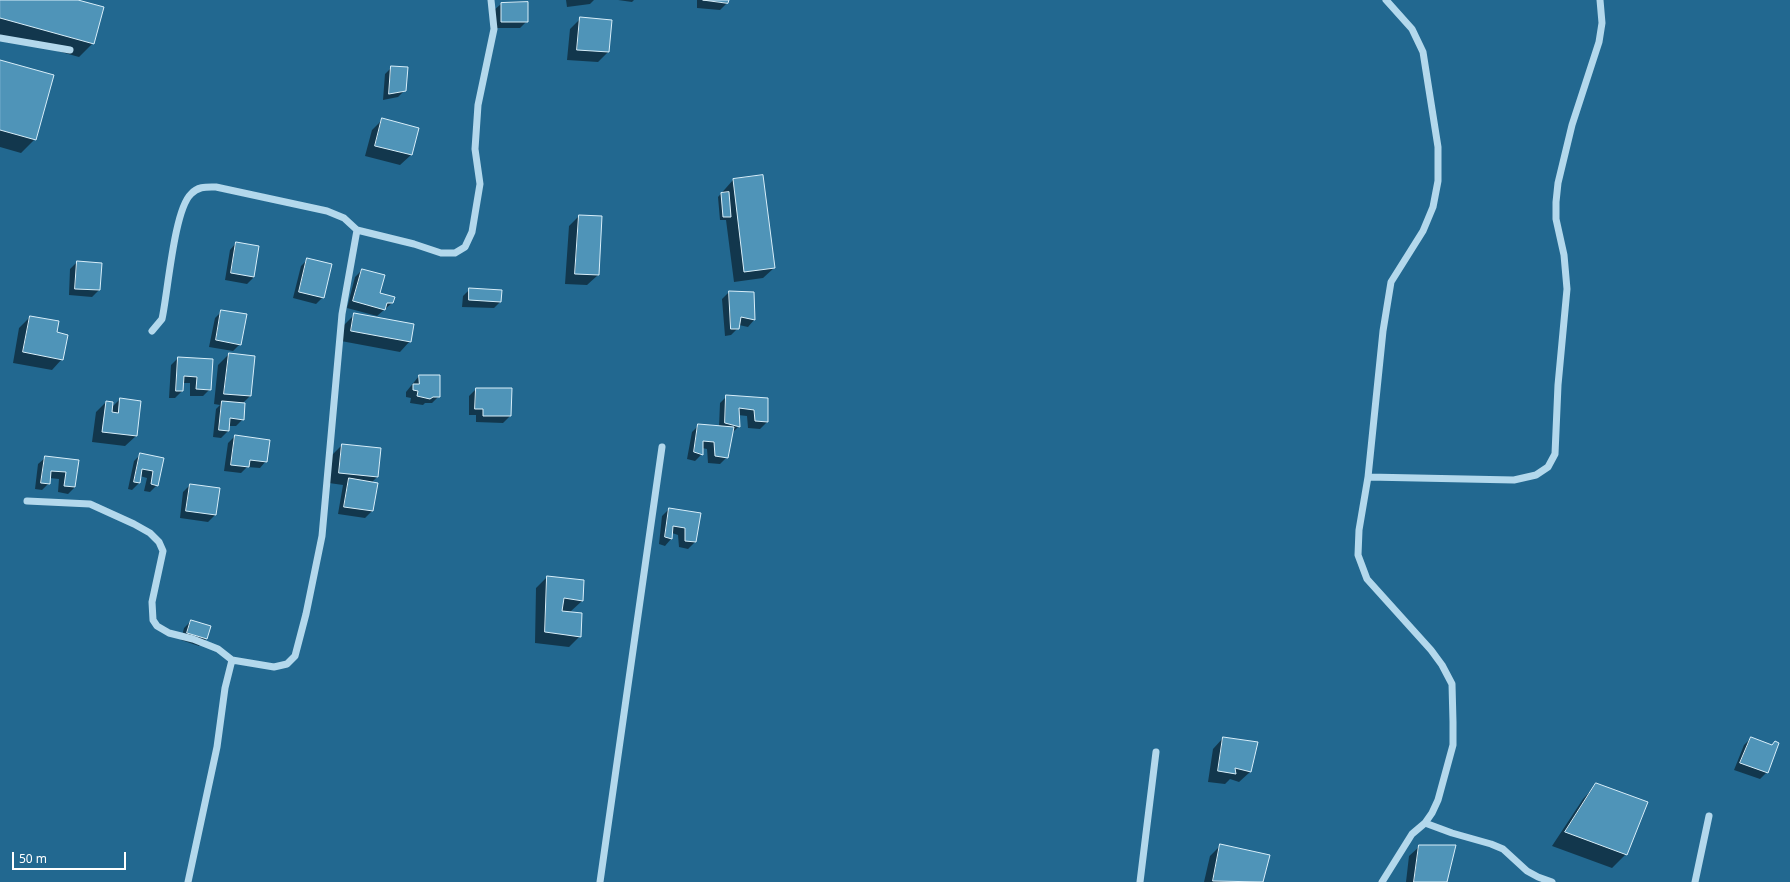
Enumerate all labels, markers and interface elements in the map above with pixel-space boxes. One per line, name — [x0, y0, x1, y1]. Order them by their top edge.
scale bar — [14, 844, 128, 870]
text: 50 m — [19, 850, 47, 867]

